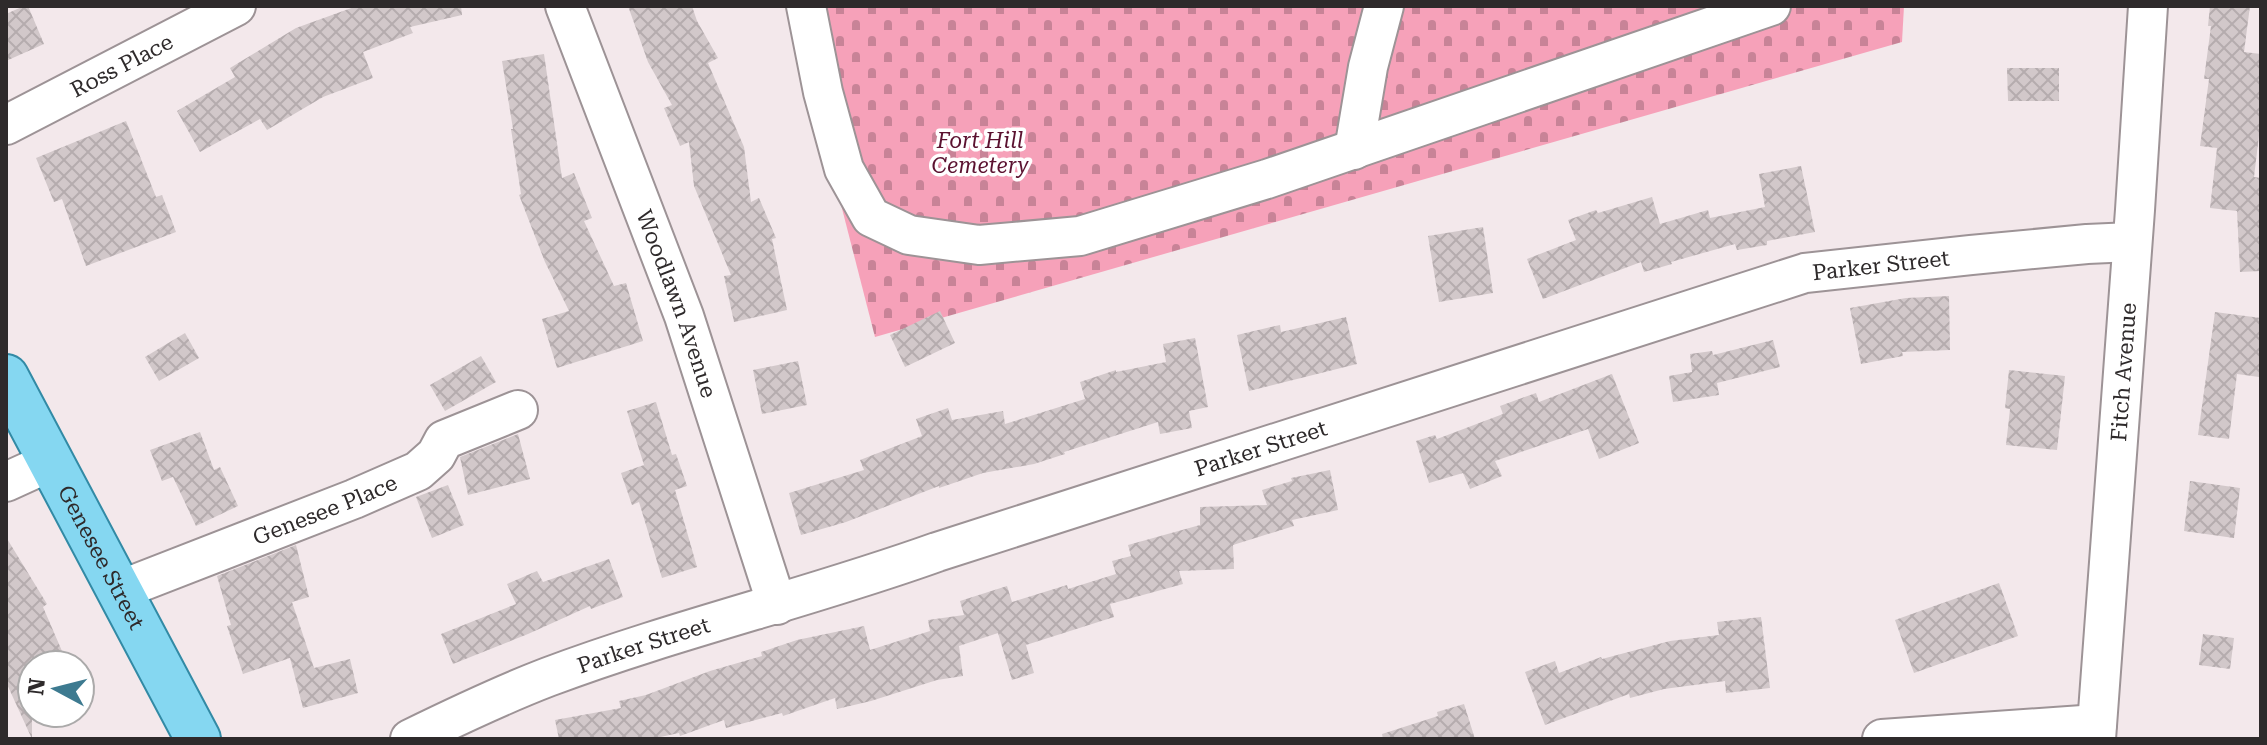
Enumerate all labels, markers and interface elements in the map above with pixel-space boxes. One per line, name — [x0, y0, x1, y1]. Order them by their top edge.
street label: Ross Place — [66, 29, 177, 102]
park label: Fort Hill Cemetery — [931, 128, 1029, 178]
street label: Woodlawn Avenue — [631, 206, 721, 401]
street label: Parker Street — [1811, 245, 1951, 285]
street label: Fitch Avenue — [2106, 302, 2141, 442]
street label: Parker Street — [1191, 415, 1330, 481]
street label: Genesee Place — [249, 470, 401, 550]
street label: Genesee Street — [53, 481, 150, 634]
street label: Parker Street — [574, 612, 713, 678]
north arrow — [16, 649, 96, 729]
text: N — [23, 677, 50, 697]

